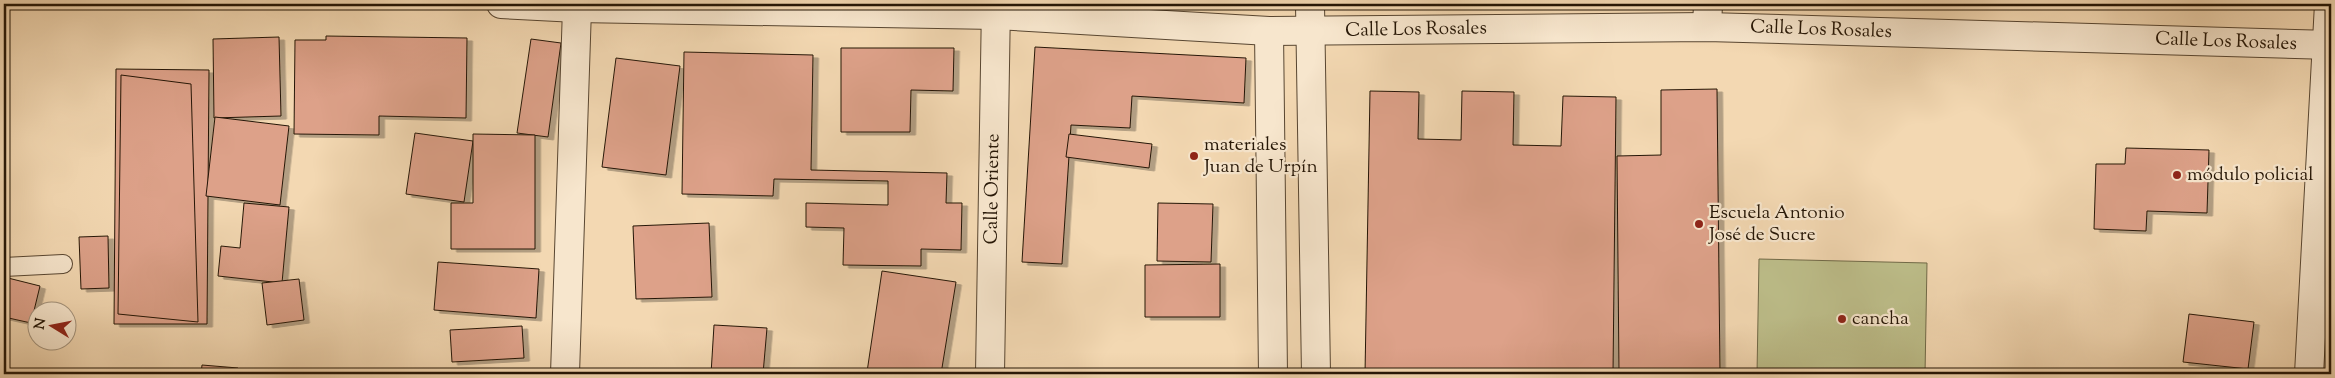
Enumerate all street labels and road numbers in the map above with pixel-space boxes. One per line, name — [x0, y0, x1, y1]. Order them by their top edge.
street label: Calle Los Rosales — [1750, 14, 1892, 46]
street label: Calle Los Rosales — [1345, 15, 1487, 45]
street label: Calle Los Rosales — [2155, 26, 2297, 58]
street label: Calle Oriente — [979, 133, 1007, 245]

